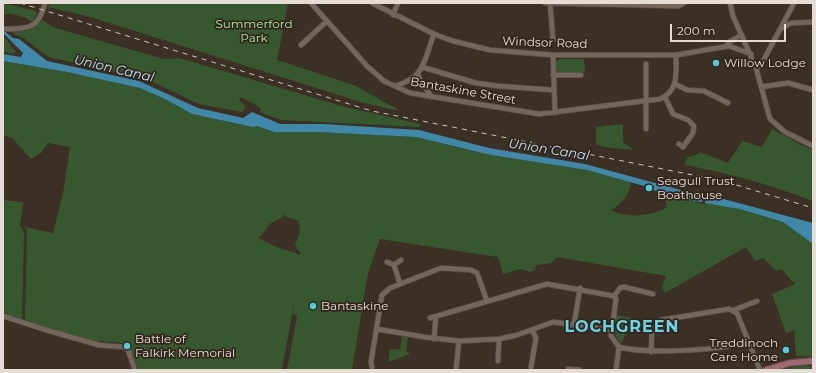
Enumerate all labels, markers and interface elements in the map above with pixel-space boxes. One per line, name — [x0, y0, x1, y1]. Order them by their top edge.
scale bar — [672, 16, 788, 42]
park label: Summerford Park — [215, 17, 293, 45]
text: 200 m — [677, 23, 716, 38]
street label: Windsor Road — [502, 34, 588, 52]
water label: Union Canal — [73, 52, 155, 86]
place label: Willow Lodge — [724, 56, 806, 70]
marker: Willow Lodge — [711, 58, 721, 68]
street label: Bantaskine Street — [409, 75, 517, 107]
water label: Union Canal — [507, 136, 591, 164]
place label: Seagull Trust Boathouse — [657, 174, 735, 202]
marker: Seagull Trust Boathouse — [644, 183, 654, 193]
place label: Bantaskine — [321, 299, 389, 313]
marker: Bantaskine — [308, 301, 318, 311]
district label: LOCHGREEN — [565, 317, 679, 337]
place label: Battle of Falkirk Memorial — [135, 332, 235, 360]
place label: Treddinoch Care Home — [709, 336, 778, 364]
marker: Battle of Falkirk Memorial — [122, 341, 132, 351]
marker: Treddinoch Care Home — [781, 345, 791, 355]

